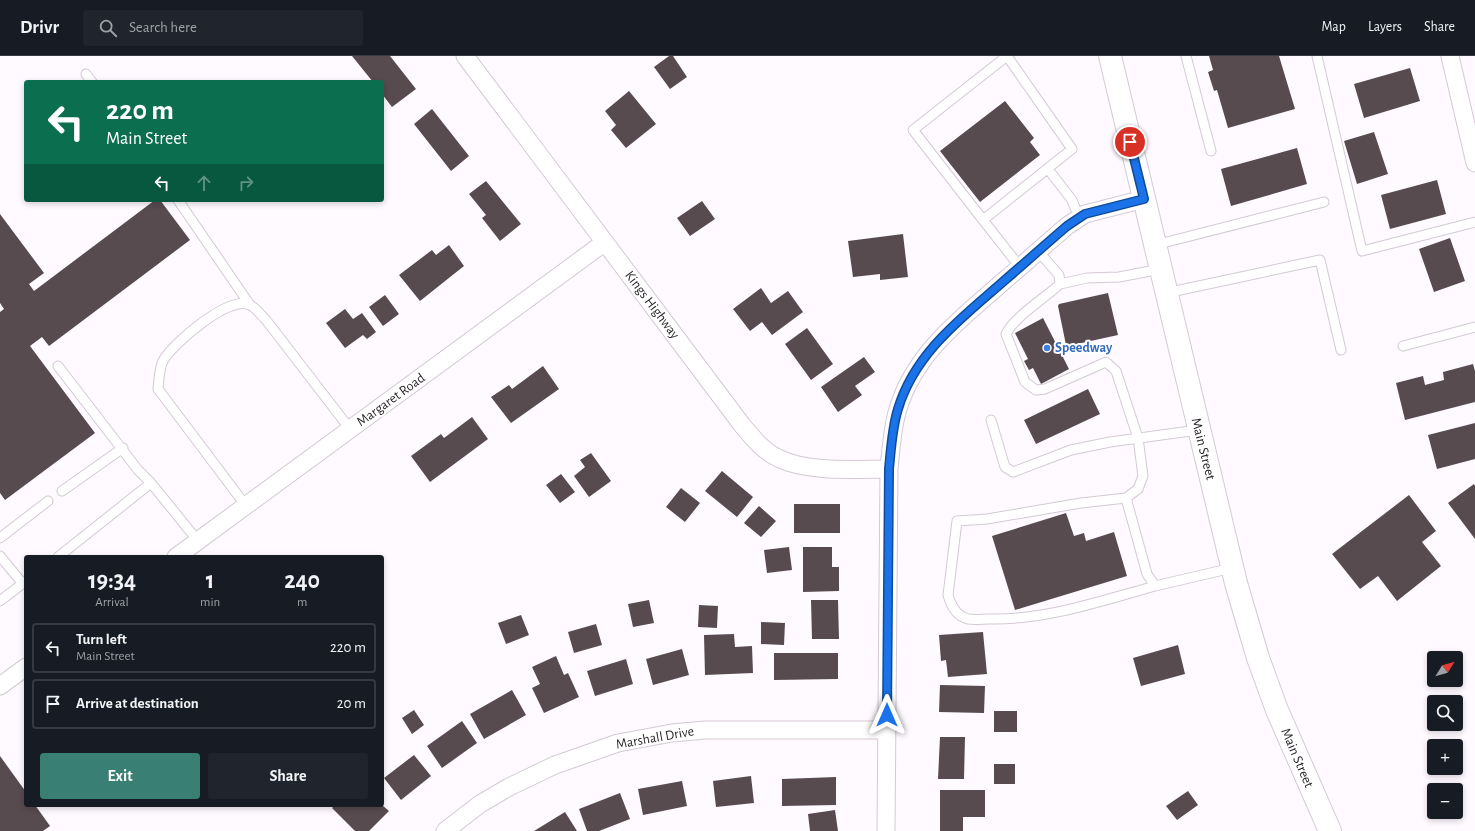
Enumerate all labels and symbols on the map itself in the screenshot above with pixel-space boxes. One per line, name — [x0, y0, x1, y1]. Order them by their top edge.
pin — [1113, 125, 1147, 159]
street label: Kings Highway — [622, 268, 682, 342]
place label: Speedway — [1055, 341, 1113, 355]
marker: Speedway — [1042, 343, 1052, 353]
street label: Margaret Road — [354, 371, 428, 429]
street label: Main Street — [1189, 417, 1218, 482]
north arrow — [1427, 651, 1463, 687]
position arrow — [866, 694, 908, 736]
street label: Marshall Drive — [615, 724, 695, 752]
street label: Main Street — [1278, 726, 1316, 790]

